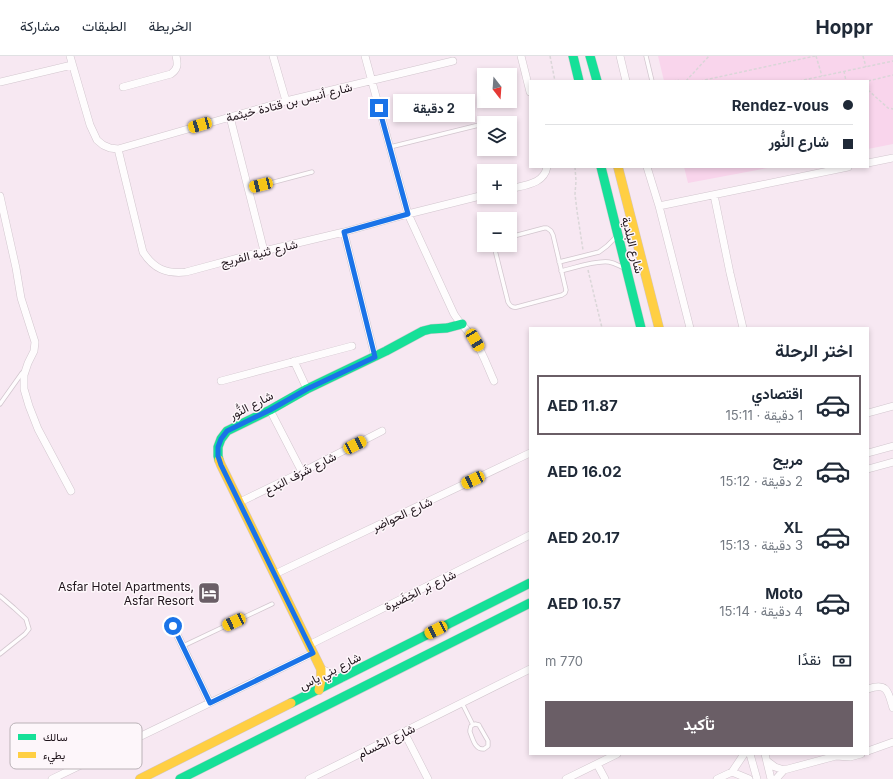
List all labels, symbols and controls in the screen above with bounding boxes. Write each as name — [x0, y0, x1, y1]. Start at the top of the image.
text: Hoppr — [815, 16, 873, 39]
text: مشاركة — [20, 17, 60, 34]
text: الطبقات — [82, 17, 126, 34]
text: الخريطة — [148, 17, 192, 34]
north arrow — [477, 68, 517, 108]
map controls — [477, 68, 517, 252]
street label: شارع أنيس بن قتادة خيثمة — [224, 79, 354, 127]
callout: 2 دقيقة — [393, 94, 475, 122]
text: Rendez-vous — [732, 96, 829, 115]
route end — [370, 99, 388, 117]
text: 2 دقيقة — [413, 100, 455, 116]
car — [187, 116, 213, 134]
button: layers — [477, 116, 517, 156]
text: شارع النُّور — [769, 132, 829, 151]
button: + — [477, 164, 517, 204]
car — [248, 176, 274, 194]
button: − — [477, 212, 517, 252]
street label: شارع البلدية — [617, 215, 647, 275]
street label: شارع ثنية الفريج — [219, 236, 300, 272]
car — [464, 327, 486, 353]
text: اختر الرحلة — [775, 340, 853, 361]
text: اقتصادي — [751, 384, 803, 403]
street label: شارع النُّور — [225, 387, 276, 425]
icon: car — [815, 387, 851, 423]
text: AED 11.87 — [547, 396, 618, 415]
text: 1 دقيقة · 15:11 — [725, 407, 803, 423]
car — [342, 434, 368, 456]
street label: شارع شَرَف البَدع — [261, 448, 339, 499]
text: مريح — [773, 450, 803, 469]
icon: car — [815, 453, 851, 489]
text: AED 16.02 — [547, 462, 622, 481]
car — [460, 469, 486, 491]
text: 2 دقيقة · 15:12 — [720, 473, 803, 489]
street label: شارع الحواضِر — [369, 494, 435, 537]
text: XL — [783, 518, 803, 537]
icon: car — [815, 519, 851, 555]
text: AED 20.17 — [547, 528, 620, 547]
text: 3 دقيقة · 15:13 — [720, 537, 803, 553]
street label: شارع بَر الخِضَيرة — [382, 566, 459, 616]
place label: Asfar Hotel Apartments, Asfar Resort — [58, 579, 194, 608]
hotel icon: Asfar Hotel Apartments, Asfar Resort — [196, 580, 222, 606]
text: Moto — [765, 584, 803, 603]
icon: car — [815, 585, 851, 621]
text: AED 10.57 — [547, 594, 621, 613]
text: 4 دقيقة · 15:14 — [719, 603, 803, 619]
car — [221, 611, 247, 633]
route start — [164, 617, 182, 635]
car — [423, 619, 449, 641]
street label: شارع بني ياس — [297, 649, 365, 696]
text: نقدًا — [798, 650, 821, 669]
icon: cash — [831, 650, 853, 672]
text: 770 m — [545, 653, 583, 669]
button: تأكيد — [545, 701, 853, 747]
street label: شارع الحُسام — [355, 721, 418, 763]
legend — [10, 723, 142, 769]
text: سالك — [43, 730, 68, 744]
text: بطيء — [43, 748, 65, 765]

